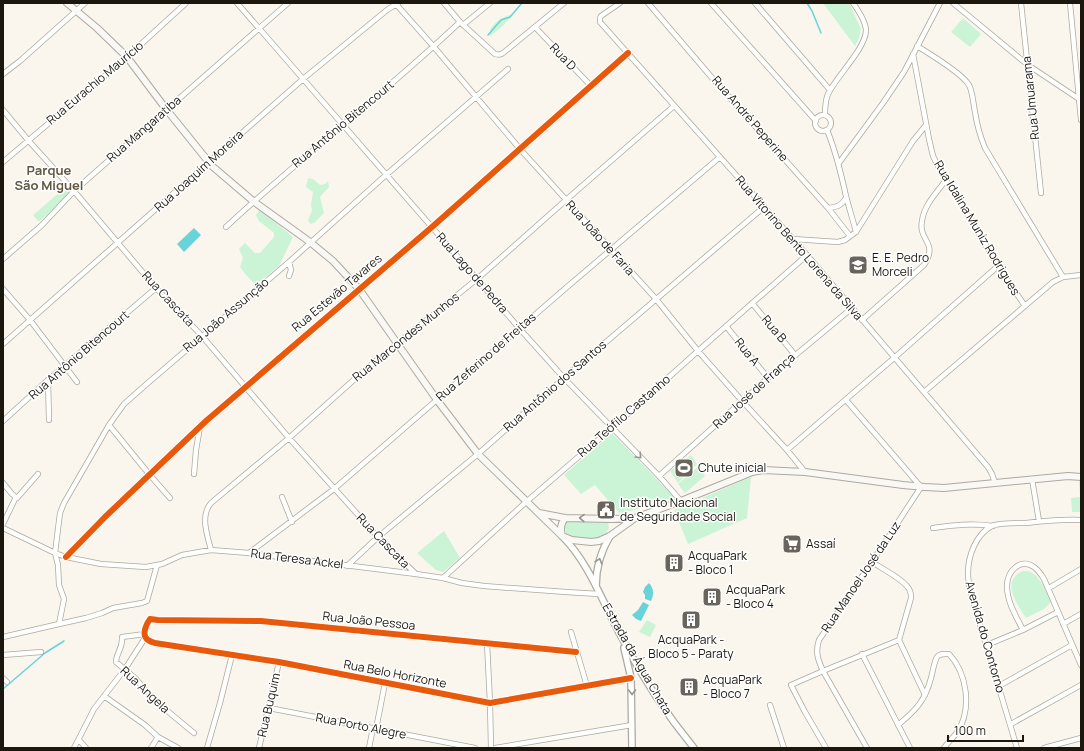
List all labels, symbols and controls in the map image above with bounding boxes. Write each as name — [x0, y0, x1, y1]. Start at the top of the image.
street label: Rua Eurachio Maurício — [43, 37, 147, 128]
street label: Rua D — [546, 39, 581, 74]
street label: Rua Umuarama — [1018, 56, 1043, 141]
street label: Rua André Peperine — [708, 72, 792, 165]
street label: Rua Antônio Bitencourt — [288, 76, 397, 171]
street label: Rua Mangaratiba — [103, 92, 185, 166]
street label: Rua Joaquim Moreira — [150, 126, 247, 215]
street label: Rua Idalina Muniz Rodrigues — [930, 157, 1024, 298]
district label: Parque São Miguel — [14, 161, 84, 194]
street label: Rua Vitorino Bento Lorena da Silva — [732, 172, 867, 324]
street label: Rua João de Faria — [562, 197, 639, 279]
street label: Rua Lago de Pedra — [433, 229, 512, 317]
place label: E. E. Pedro Morceli — [872, 249, 929, 280]
street label: Rua Estevão Tavares — [288, 250, 385, 335]
school or university icon: E. E. Pedro Morceli — [847, 254, 869, 276]
street label: Rua Cascata — [138, 267, 198, 330]
street label: Rua João Assunção — [179, 274, 272, 356]
street label: Rua Marcondes Munhos — [349, 288, 463, 385]
street label: Rua Antônio Bitencourt — [25, 306, 133, 403]
street label: Rua Zeferino de Freitas — [432, 308, 539, 405]
street label: Rua B — [758, 311, 791, 346]
street label: Rua A — [731, 334, 764, 370]
street label: Rua Antônio dos Santos — [499, 336, 610, 435]
street label: Rua José de França — [709, 349, 799, 432]
street label: Rua Teófilo Castanho — [574, 371, 674, 461]
one-way arrow — [634, 451, 642, 459]
sports icon: Chute inicial — [673, 457, 695, 479]
place label: Chute inicial — [698, 459, 766, 476]
place label: Instituto Nacional de Seguridade Social — [620, 494, 736, 525]
public building icon: Instituto Nacional de Seguridade Social — [595, 499, 617, 521]
street label: Rua Cascata — [353, 510, 414, 572]
one-way arrow — [579, 514, 585, 522]
street label: Rua Manoel José da Luz — [817, 518, 904, 636]
supermarket icon: Assaí — [781, 533, 803, 555]
place label: Assaí — [806, 535, 836, 552]
street label: Rua Teresa Ackel — [250, 544, 344, 573]
place label: AcquaPark - Bloco 1 — [688, 547, 748, 578]
building icon: AcquaPark - Bloco 1 — [663, 552, 685, 574]
one-way arrow — [594, 557, 603, 564]
street label: Avenida do Contorno — [961, 579, 1010, 695]
place label: AcquaPark - Bloco 4 — [726, 581, 786, 612]
building icon: AcquaPark - Bloco 4 — [701, 586, 723, 608]
street label: Estrada da Água Chata — [599, 600, 676, 717]
street label: Rua João Pessoa — [322, 607, 416, 634]
building icon: AcquaPark - Bloco 5 - Paraty — [680, 609, 702, 631]
place label: AcquaPark - Bloco 5 - Paraty — [648, 631, 734, 662]
street label: Rua Belo Horizonte — [342, 655, 448, 692]
street label: Rua Angela — [117, 662, 174, 717]
street label: Rua Buquim — [253, 671, 284, 739]
place label: AcquaPark - Bloco 7 — [703, 671, 763, 702]
building icon: AcquaPark - Bloco 7 — [678, 676, 700, 698]
one-way arrow — [627, 689, 636, 695]
street label: Rua Porto Alegre — [314, 708, 408, 743]
scale bar — [948, 717, 1023, 743]
text: 100 m — [954, 722, 986, 739]

